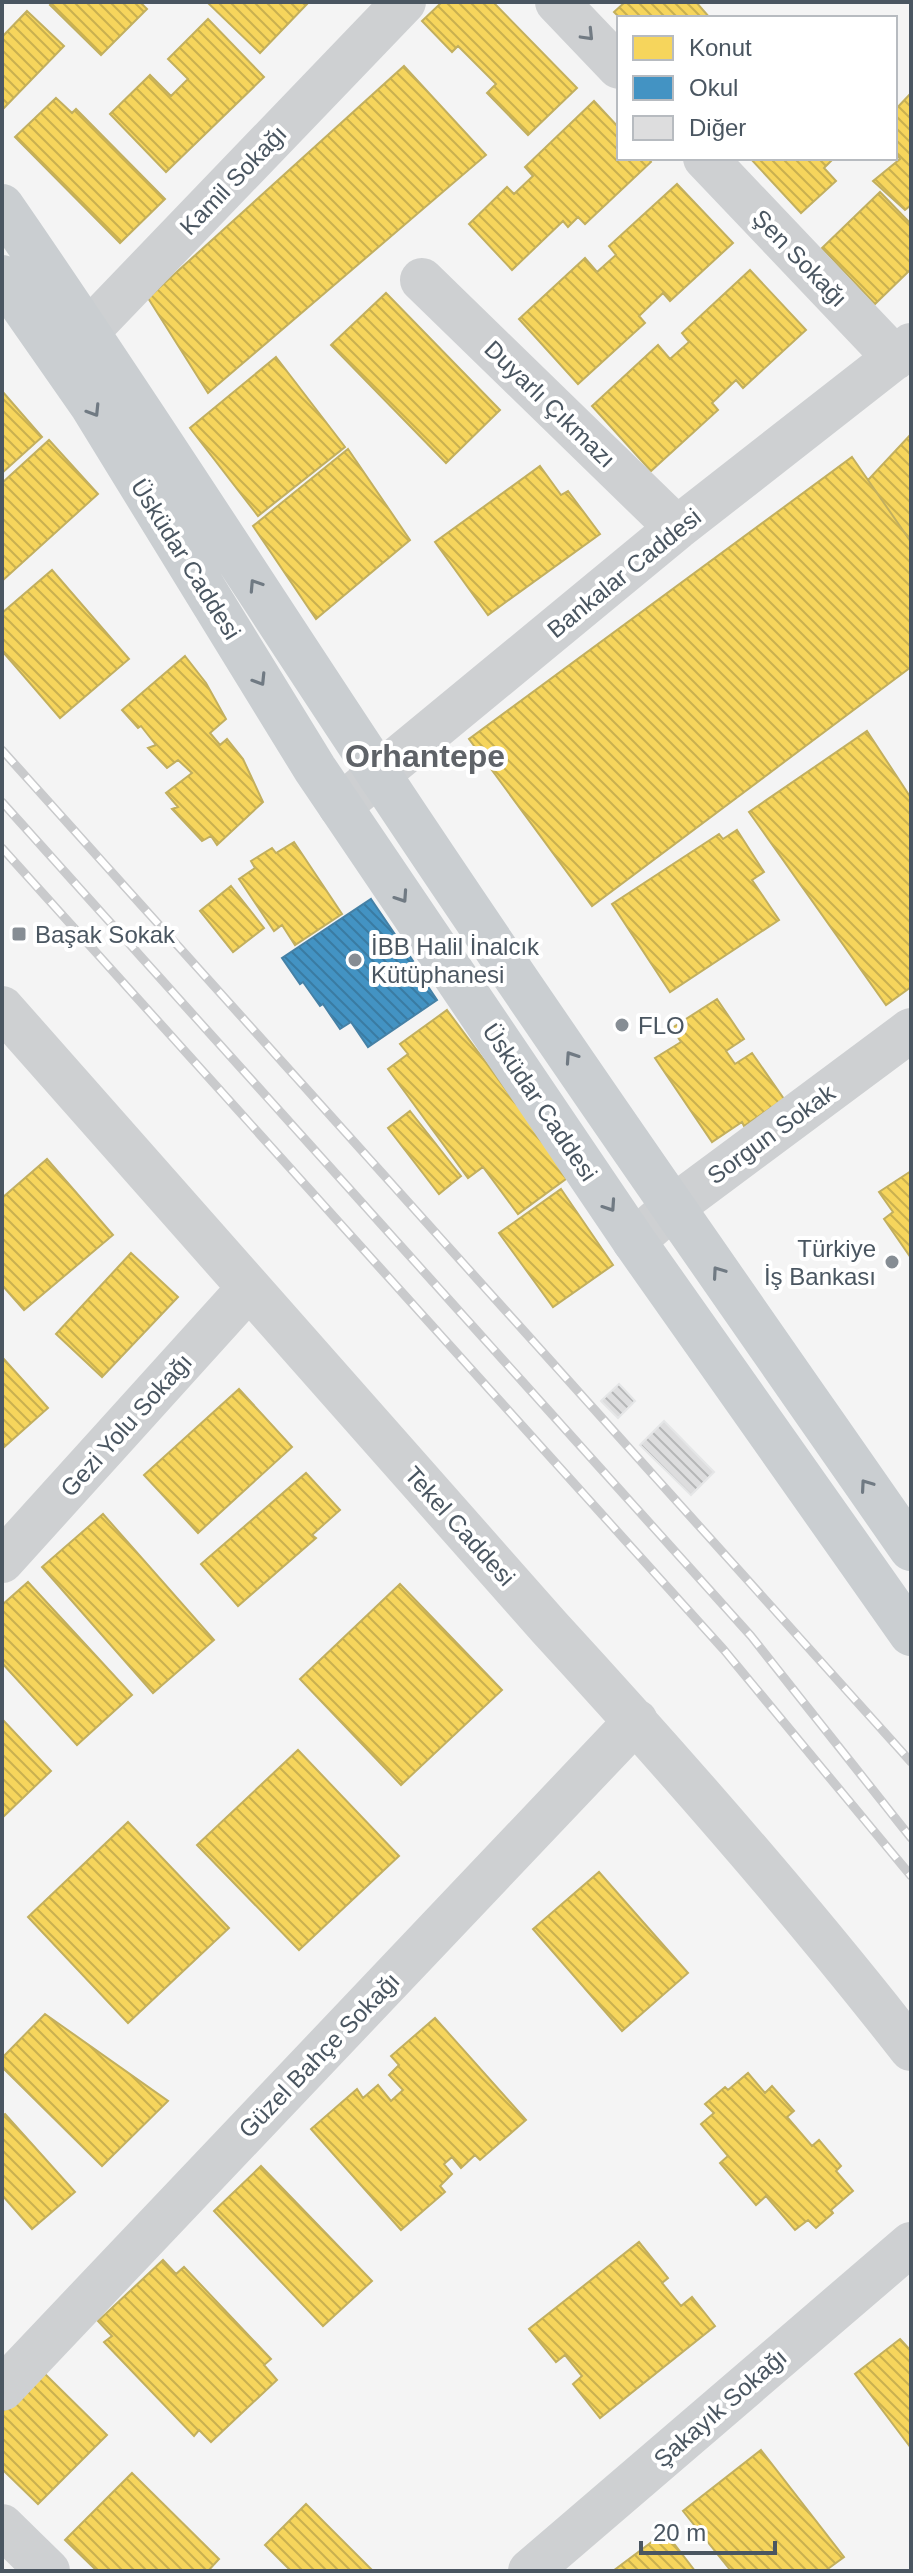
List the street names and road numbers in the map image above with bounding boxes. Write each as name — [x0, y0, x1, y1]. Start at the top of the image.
street label: Kamil Sokağı — [174, 120, 292, 240]
street label: Şen Sokağı — [747, 204, 853, 312]
street label: Duyarlı Çıkmazı — [479, 335, 621, 473]
street label: Üsküdar Caddesi — [126, 474, 246, 644]
street label: Bankalar Caddesi — [542, 503, 706, 643]
street label: Üsküdar Caddesi — [477, 1018, 603, 1186]
street label: Sorgun Sokak — [702, 1078, 841, 1189]
street label: Gezi Yolu Sokağı — [55, 1348, 197, 1502]
street label: Tekel Caddesi — [400, 1461, 520, 1591]
street label: Güzel Bahçe Sokağı — [233, 1967, 405, 2143]
street label: Şakayık Sokağı — [648, 2343, 792, 2473]

